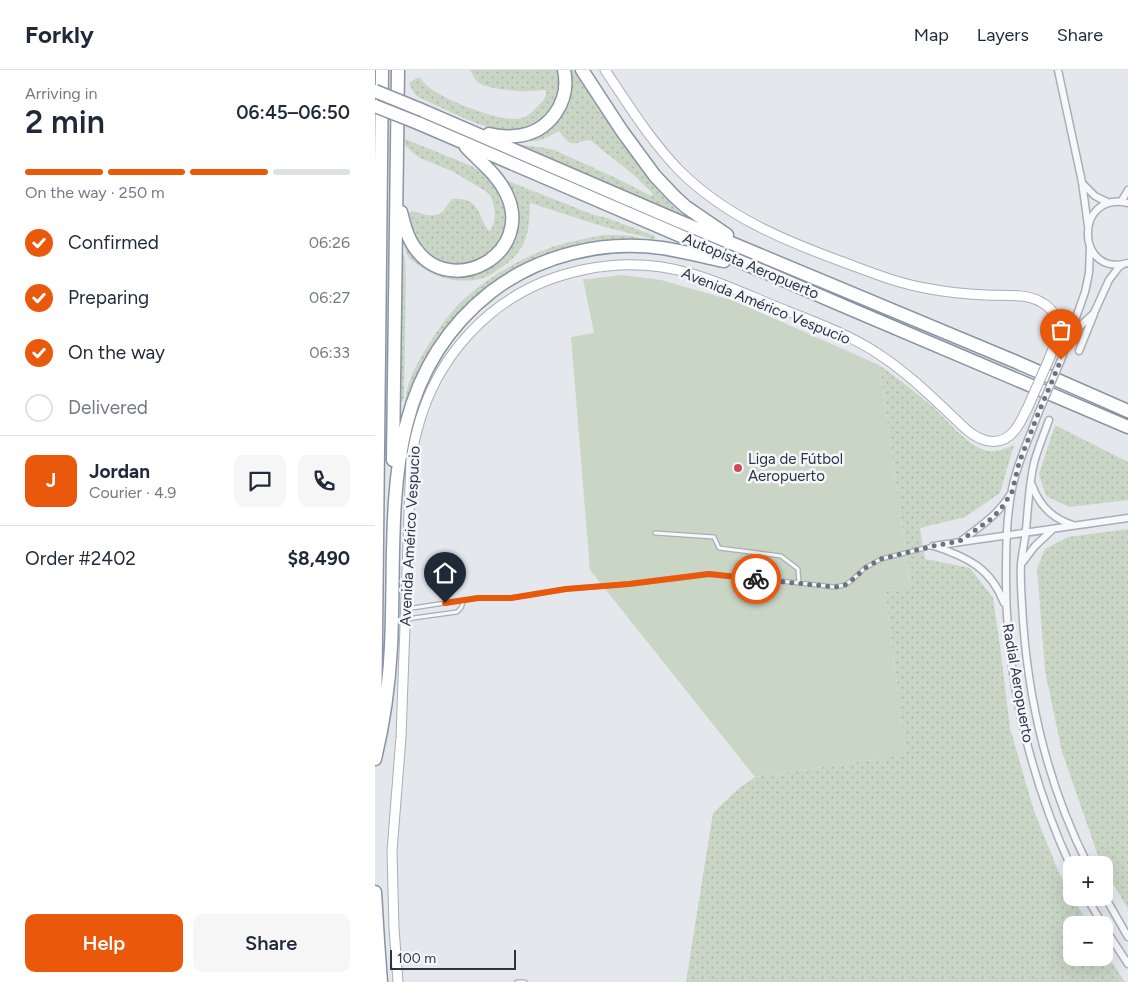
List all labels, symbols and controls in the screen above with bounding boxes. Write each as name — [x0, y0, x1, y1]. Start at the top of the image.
text: Forkly — [25, 20, 94, 49]
text: Map — [914, 24, 949, 46]
text: Layers — [977, 24, 1029, 46]
text: Share — [1057, 24, 1103, 46]
text: Arriving in — [25, 84, 97, 103]
text: 06:45–06:50 — [236, 101, 350, 124]
text: 2 min — [25, 103, 105, 141]
text: On the way · 250 m — [25, 183, 165, 202]
icon: check — [25, 229, 53, 257]
street label: Autopista Aeropuerto — [680, 229, 822, 303]
text: Confirmed — [68, 231, 159, 254]
text: 06:26 — [309, 233, 350, 252]
street label: Avenida Américo Vespucio — [679, 264, 853, 348]
icon: check — [25, 284, 53, 312]
text: Preparing — [68, 286, 149, 309]
text: 06:27 — [309, 288, 350, 307]
pin — [1040, 309, 1082, 360]
icon: bag — [1047, 316, 1075, 344]
icon: check — [25, 339, 53, 367]
text: On the way — [68, 341, 165, 364]
text: 06:33 — [309, 343, 350, 362]
text: Delivered — [68, 396, 148, 419]
street label: Avenida Américo Vespucio — [396, 445, 424, 627]
place label: Liga de Fútbol Aeropuerto — [748, 450, 843, 485]
button: chat — [234, 455, 286, 507]
button: phone — [298, 455, 350, 507]
text: Jordan — [89, 460, 150, 483]
marker: Liga de Fútbol Aeropuerto — [732, 462, 744, 474]
text: J — [46, 469, 56, 492]
text: Courier · 4.9 — [89, 483, 176, 502]
text: Order #2402 — [25, 547, 136, 570]
text: $8,490 — [288, 547, 350, 570]
pin — [424, 552, 466, 603]
courier — [731, 554, 781, 604]
icon: home — [431, 559, 459, 587]
icon: bike — [742, 565, 770, 593]
street label: Radial Aeropuerto — [999, 622, 1037, 744]
map controls — [1063, 856, 1113, 966]
button: + — [1063, 856, 1113, 906]
button: Help — [25, 914, 183, 972]
button: Share — [193, 914, 350, 972]
button: − — [1063, 916, 1113, 966]
scale bar — [390, 947, 516, 970]
text: 100 m — [397, 950, 436, 967]

